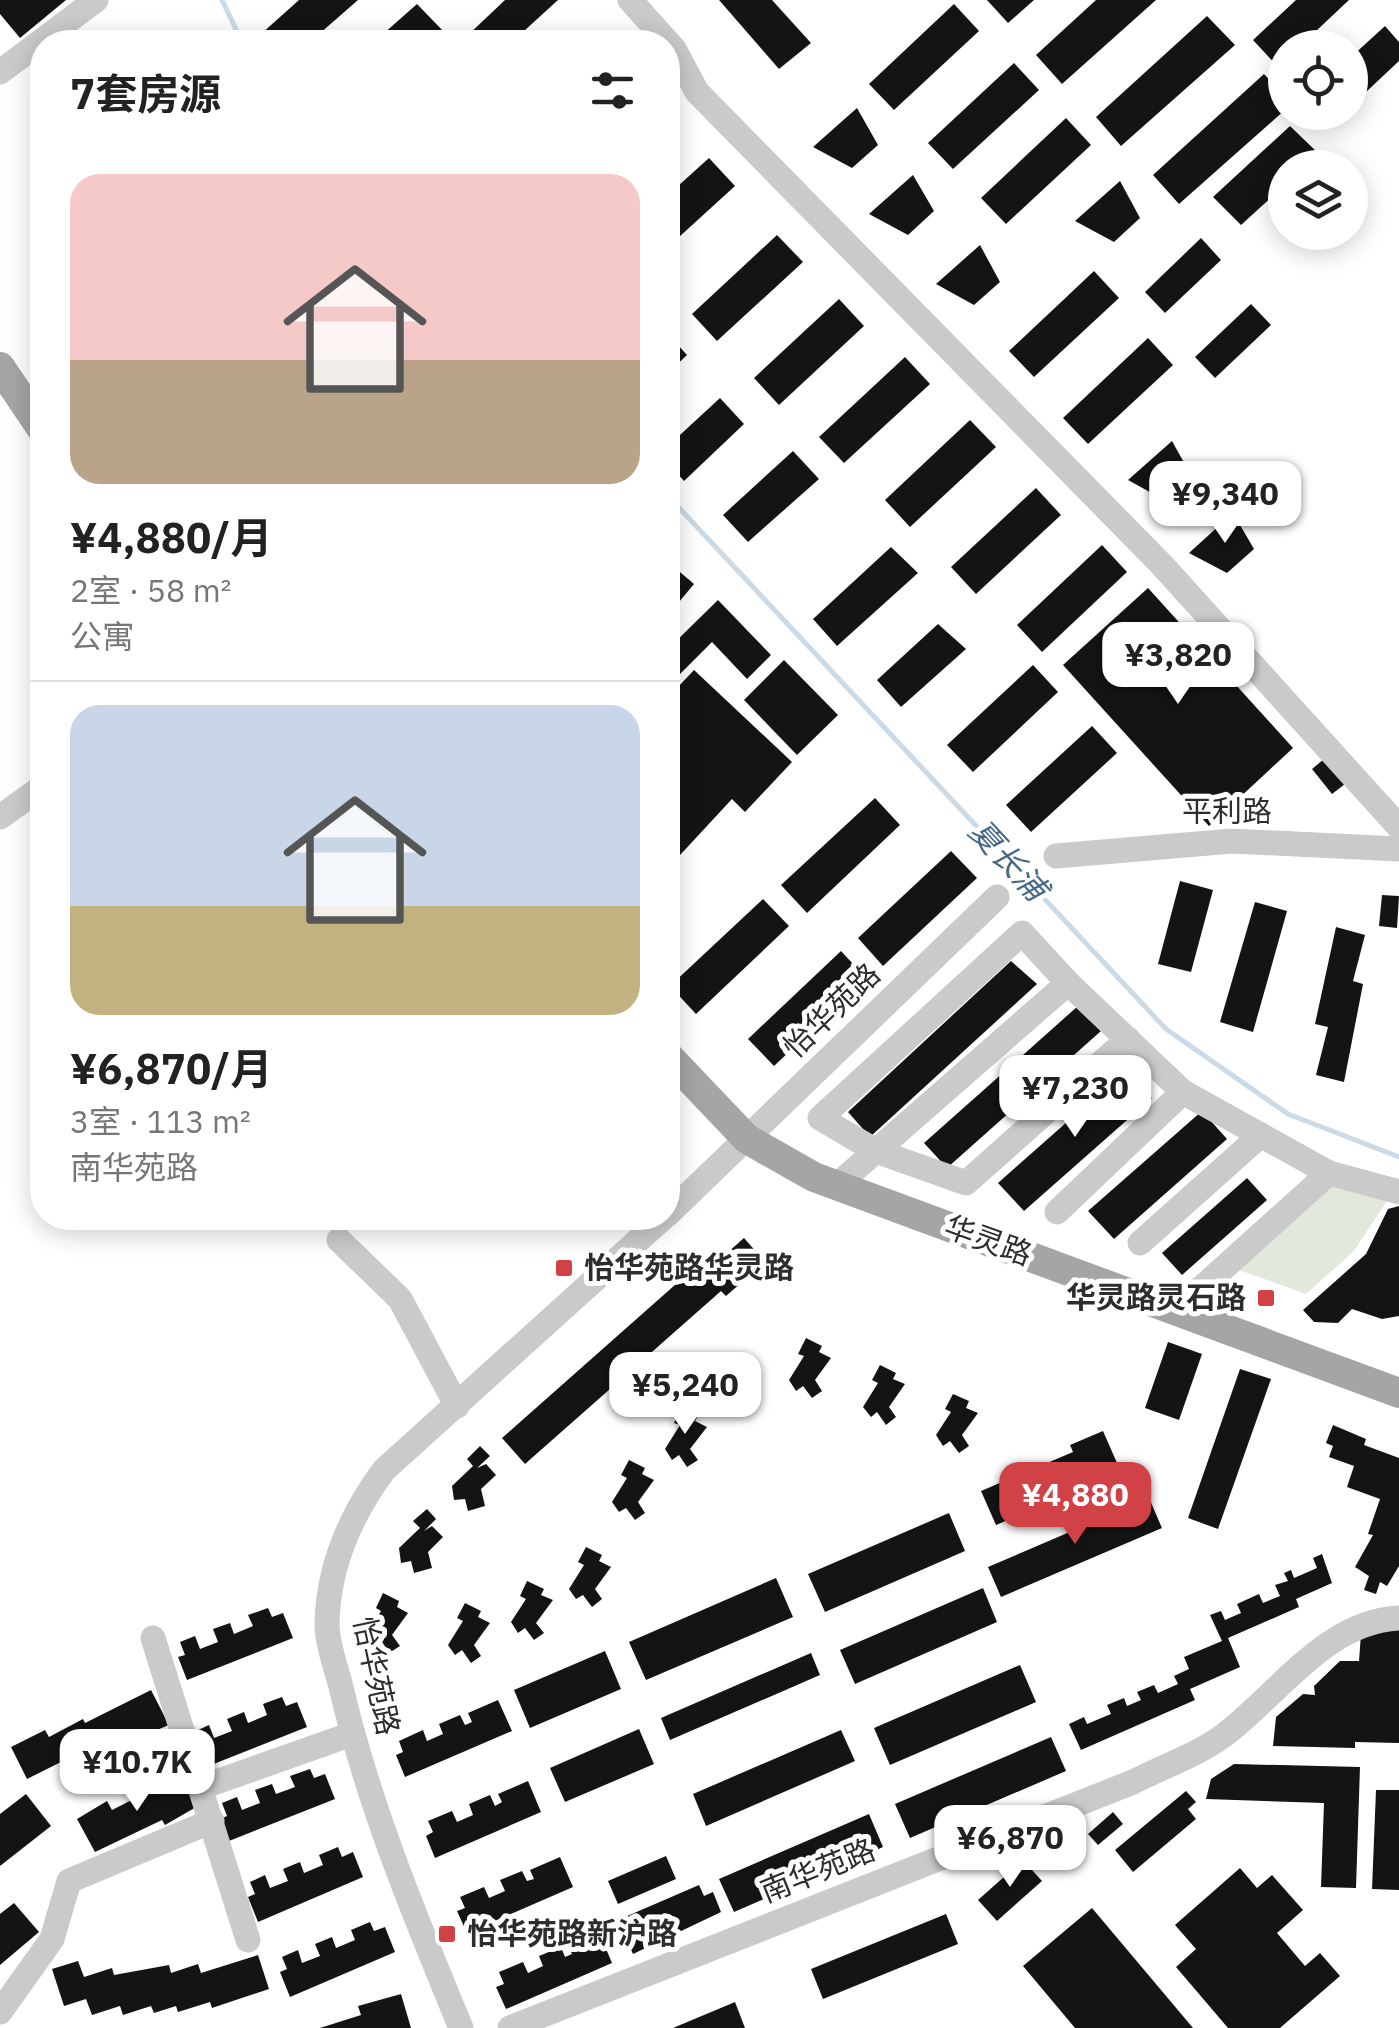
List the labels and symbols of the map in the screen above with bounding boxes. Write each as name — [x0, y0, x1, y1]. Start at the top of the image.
pin: ¥9,340 — [1144, 461, 1306, 546]
pin: ¥3,820 — [1097, 622, 1259, 707]
street label: 平利路 — [1182, 791, 1272, 830]
water label: 夏长浦 — [961, 810, 1060, 912]
street label: 怡华苑路 — [774, 954, 888, 1066]
pin: ¥7,230 — [994, 1055, 1156, 1140]
street label: 华灵路 — [940, 1206, 1037, 1273]
place label: 怡华苑路华灵路 — [584, 1247, 794, 1286]
marker: 怡华苑路华灵路 — [553, 1257, 575, 1279]
place label: 华灵路灵石路 — [1066, 1277, 1246, 1316]
marker: 华灵路灵石路 — [1255, 1287, 1277, 1309]
pin: ¥5,240 — [604, 1352, 766, 1437]
pin: ¥4,880 — [994, 1462, 1156, 1547]
street label: 怡华苑路 — [346, 1613, 409, 1738]
pin: ¥10.7K — [56, 1729, 218, 1814]
pin: ¥6,870 — [929, 1805, 1091, 1890]
street label: 南华苑路 — [755, 1829, 880, 1910]
place label: 怡华苑路新沪路 — [467, 1913, 677, 1952]
marker: 怡华苑路新沪路 — [436, 1923, 458, 1945]

